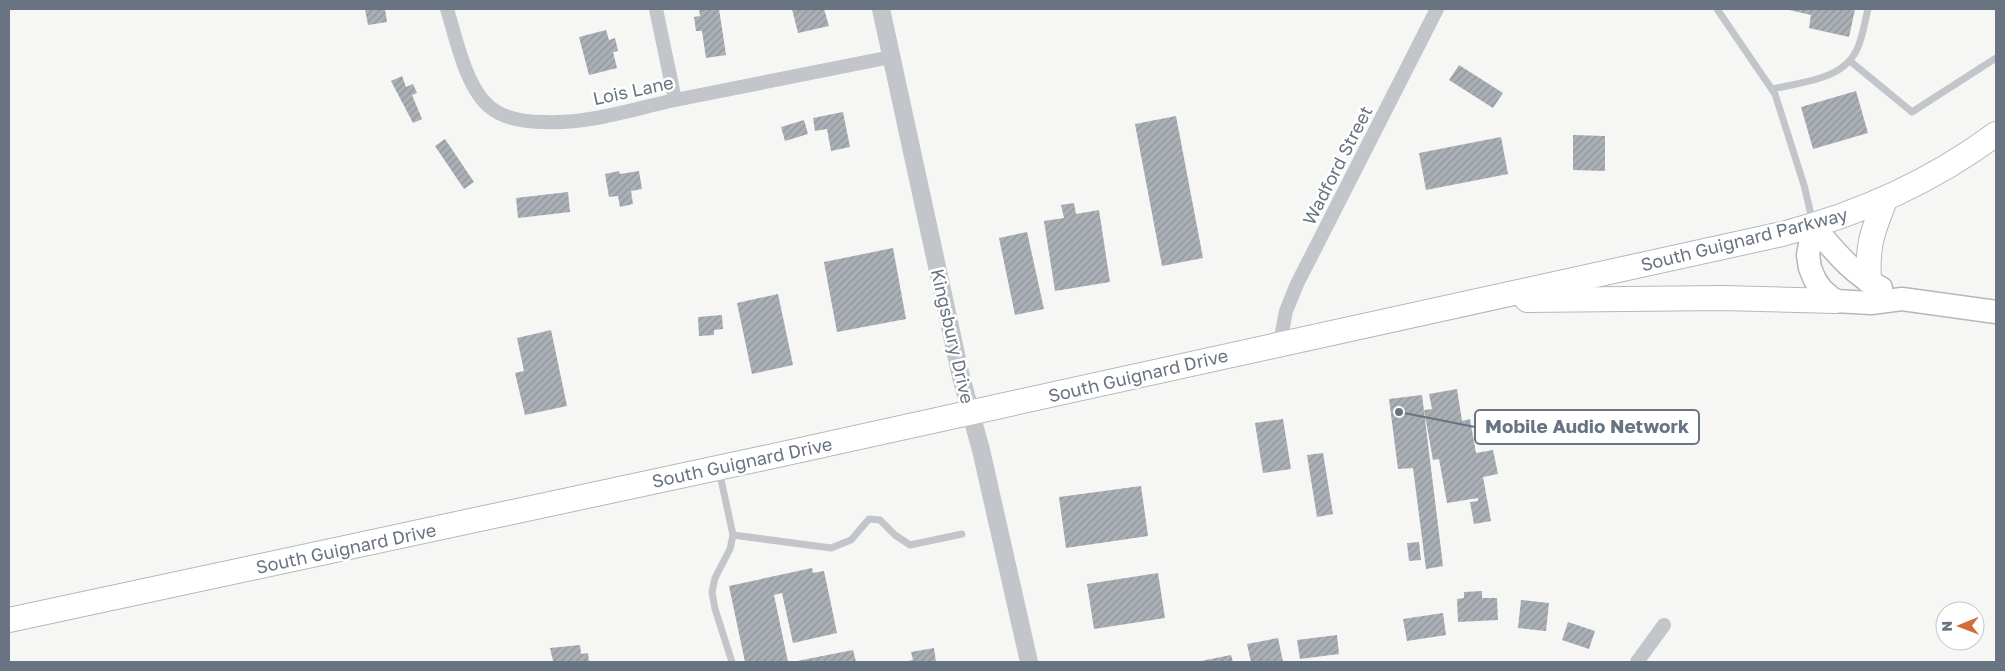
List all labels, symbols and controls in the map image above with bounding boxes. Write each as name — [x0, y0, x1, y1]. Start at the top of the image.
street label: Lois Lane — [591, 71, 675, 109]
street label: Wadford Street — [1298, 102, 1376, 228]
street label: South Guignard Parkway — [1638, 203, 1850, 275]
street label: Kingsbury Drive — [927, 266, 979, 406]
street label: South Guignard Drive — [1046, 344, 1230, 406]
callout: Mobile Audio Network — [1475, 410, 1699, 444]
text: Mobile Audio Network — [1485, 414, 1689, 437]
street label: South Guignard Drive — [650, 432, 834, 492]
street label: South Guignard Drive — [254, 518, 438, 578]
north arrow — [1935, 601, 1985, 651]
text: N — [1938, 621, 1955, 632]

